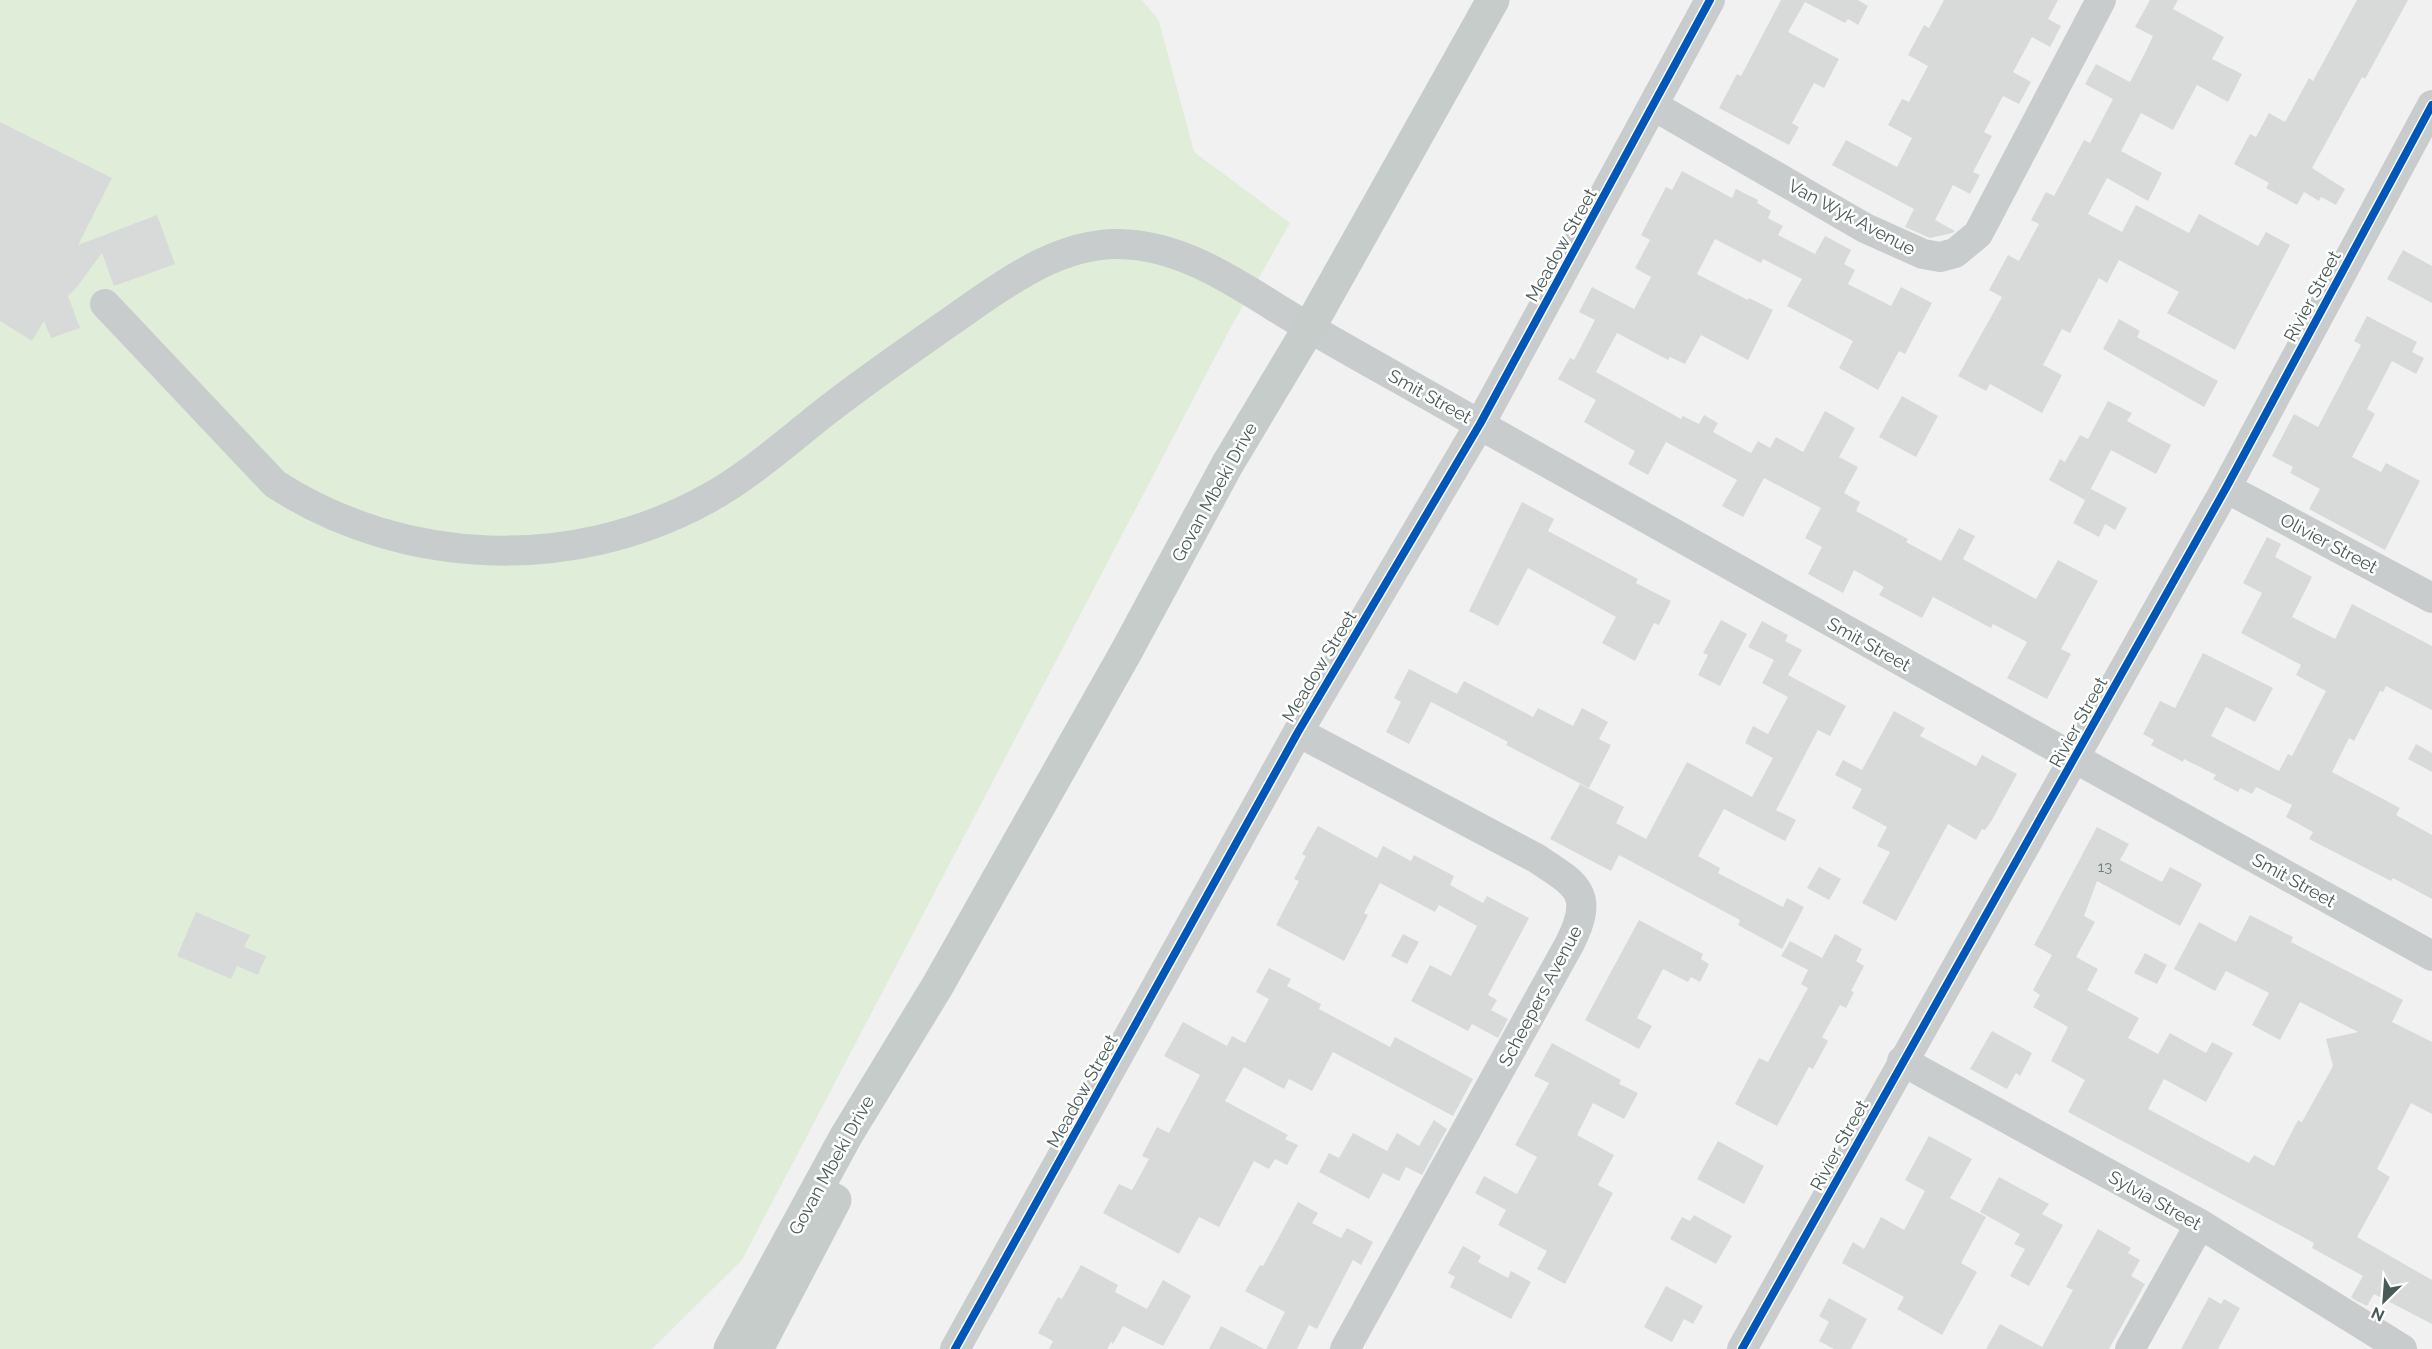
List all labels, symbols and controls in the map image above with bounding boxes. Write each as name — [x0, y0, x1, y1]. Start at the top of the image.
street label: Van Wyk Avenue — [1785, 175, 1919, 259]
street label: Meadow Street — [1521, 185, 1601, 305]
street label: Rivier Street — [2279, 247, 2345, 345]
street label: Smit Street — [1385, 365, 1475, 427]
street label: Govan Mbeki Drive — [1167, 418, 1261, 565]
street label: Olivier Street — [2277, 509, 2381, 577]
street label: Meadow Street — [1277, 606, 1361, 726]
street label: Smit Street — [1824, 613, 1914, 675]
street label: Rivier Street — [2045, 673, 2111, 771]
street label: Smit Street — [2249, 849, 2339, 911]
house number: 13 — [2098, 858, 2112, 876]
street label: Scheepers Avenue — [1494, 922, 1586, 1070]
street label: Meadow Street — [1042, 1031, 1122, 1151]
street label: Govan Mbeki Drive — [784, 1091, 878, 1238]
street label: Rivier Street — [1806, 1096, 1872, 1194]
street label: Sylvia Street — [2105, 1166, 2205, 1234]
north arrow — [2354, 1271, 2414, 1331]
text: N — [2368, 1303, 2387, 1325]

